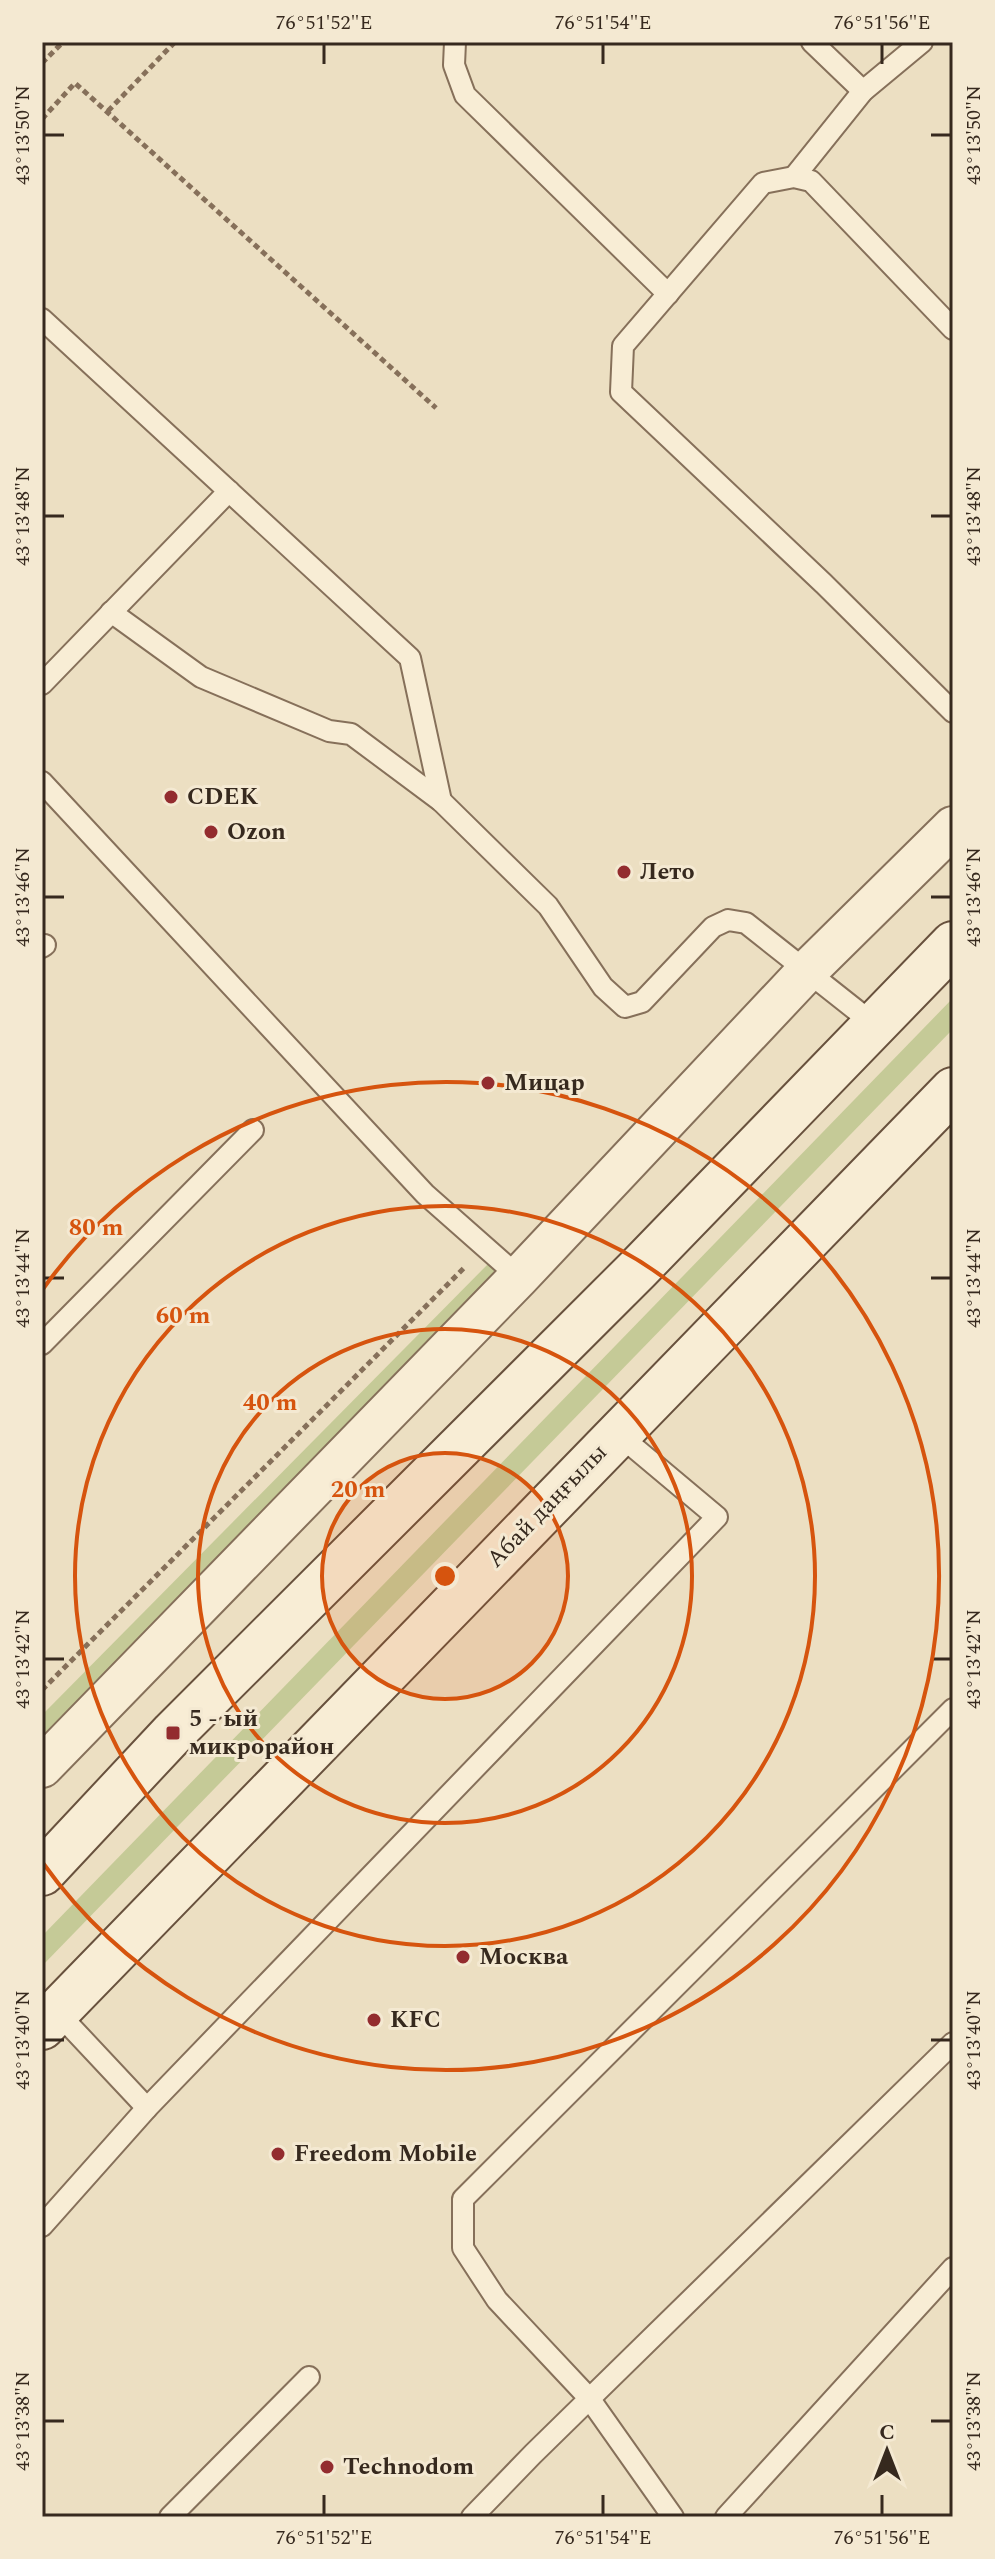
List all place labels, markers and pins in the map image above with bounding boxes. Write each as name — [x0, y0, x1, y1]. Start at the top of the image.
place label: CDEK — [187, 779, 259, 815]
marker: CDEK — [162, 788, 180, 806]
place label: Ozon — [227, 814, 286, 850]
marker: Ozon — [202, 823, 220, 841]
place label: Лето — [640, 854, 695, 890]
marker: Лето — [615, 863, 633, 881]
place label: Мицар — [504, 1065, 585, 1101]
marker: Мицар — [479, 1074, 497, 1092]
centre of rings — [431, 1562, 459, 1590]
place label: 5 - ый микрорайон — [189, 1701, 334, 1765]
marker: 5 - ый микрорайон — [164, 1724, 182, 1742]
place label: Москва — [479, 1939, 569, 1975]
marker: Москва — [454, 1948, 472, 1966]
place label: KFC — [390, 2002, 441, 2038]
marker: KFC — [365, 2011, 383, 2029]
place label: Freedom Mobile — [294, 2136, 477, 2172]
marker: Freedom Mobile — [269, 2145, 287, 2163]
place label: Technodom — [343, 2449, 474, 2485]
marker: Technodom — [318, 2458, 336, 2476]

